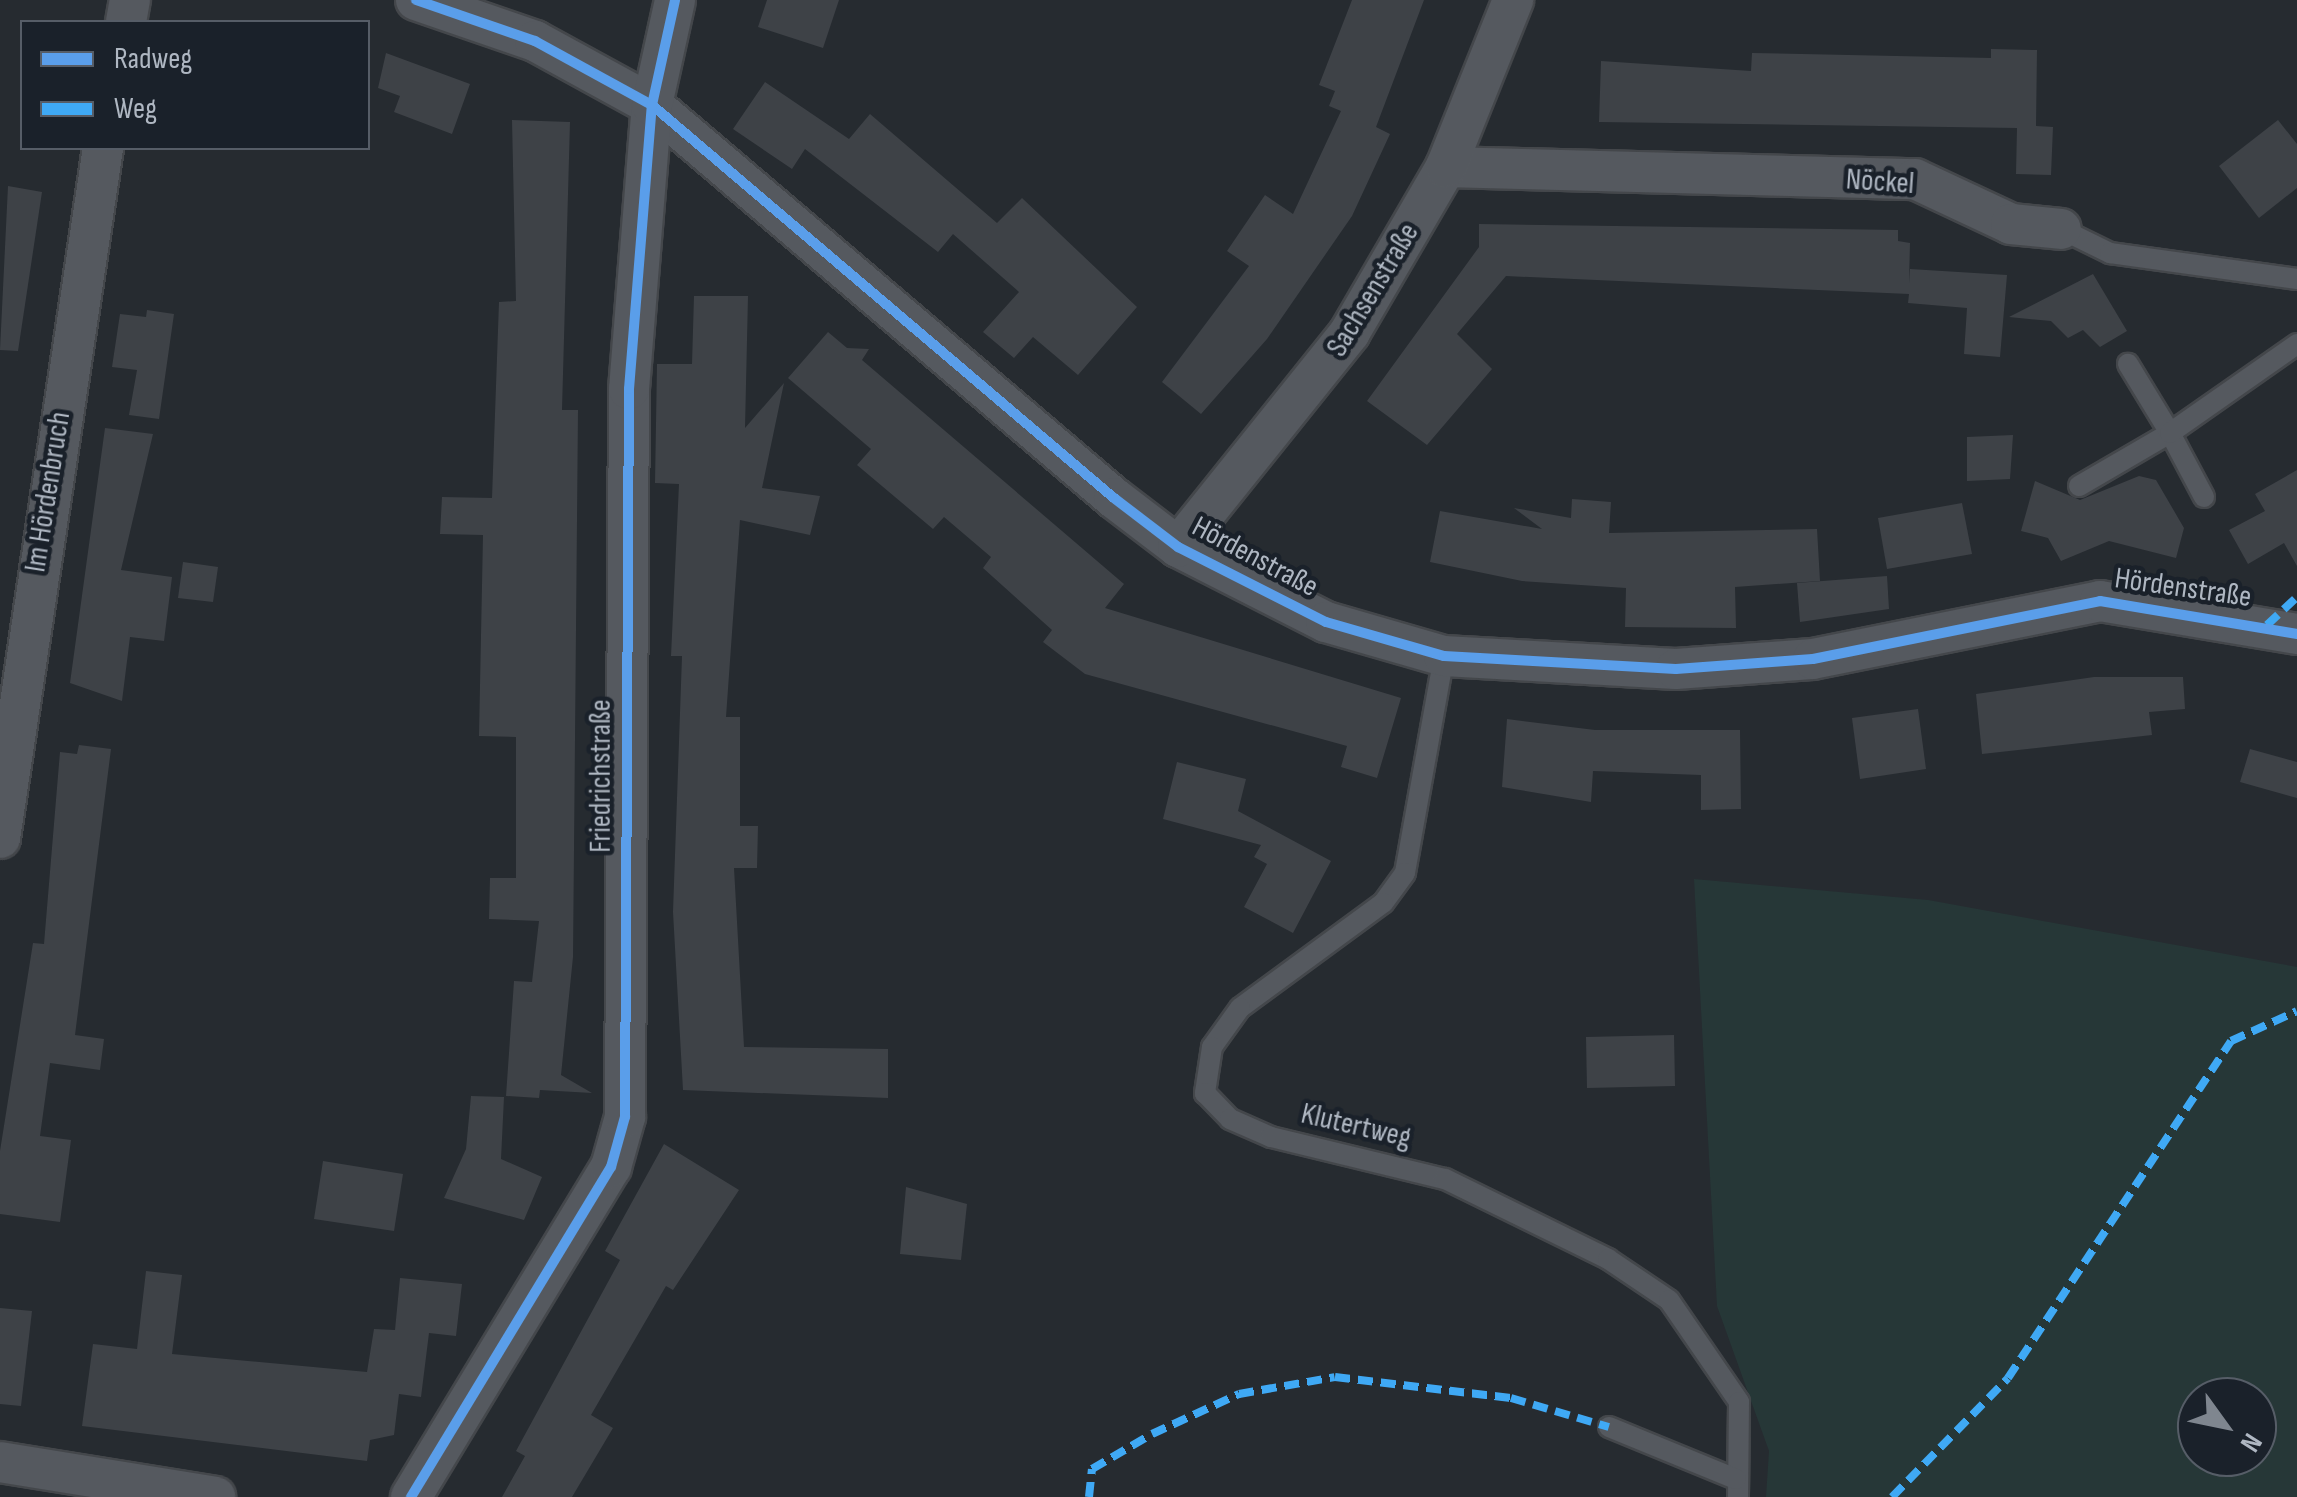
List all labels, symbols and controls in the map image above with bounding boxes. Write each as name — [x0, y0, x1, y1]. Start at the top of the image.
legend — [20, 20, 370, 150]
text: Radweg — [114, 41, 192, 77]
text: Weg — [114, 91, 157, 127]
street label: Nöckel — [1845, 162, 1915, 202]
street label: Sachsenstraße — [1319, 217, 1427, 363]
street label: Im Hördenbruch — [18, 409, 78, 575]
street label: Hördenstraße — [1186, 509, 1324, 605]
street label: Hördenstraße — [2112, 561, 2254, 615]
street label: Friedrichstraße — [583, 699, 619, 853]
street label: Klutertweg — [1298, 1096, 1414, 1156]
north arrow — [2177, 1377, 2277, 1477]
text: N — [2233, 1427, 2269, 1458]

